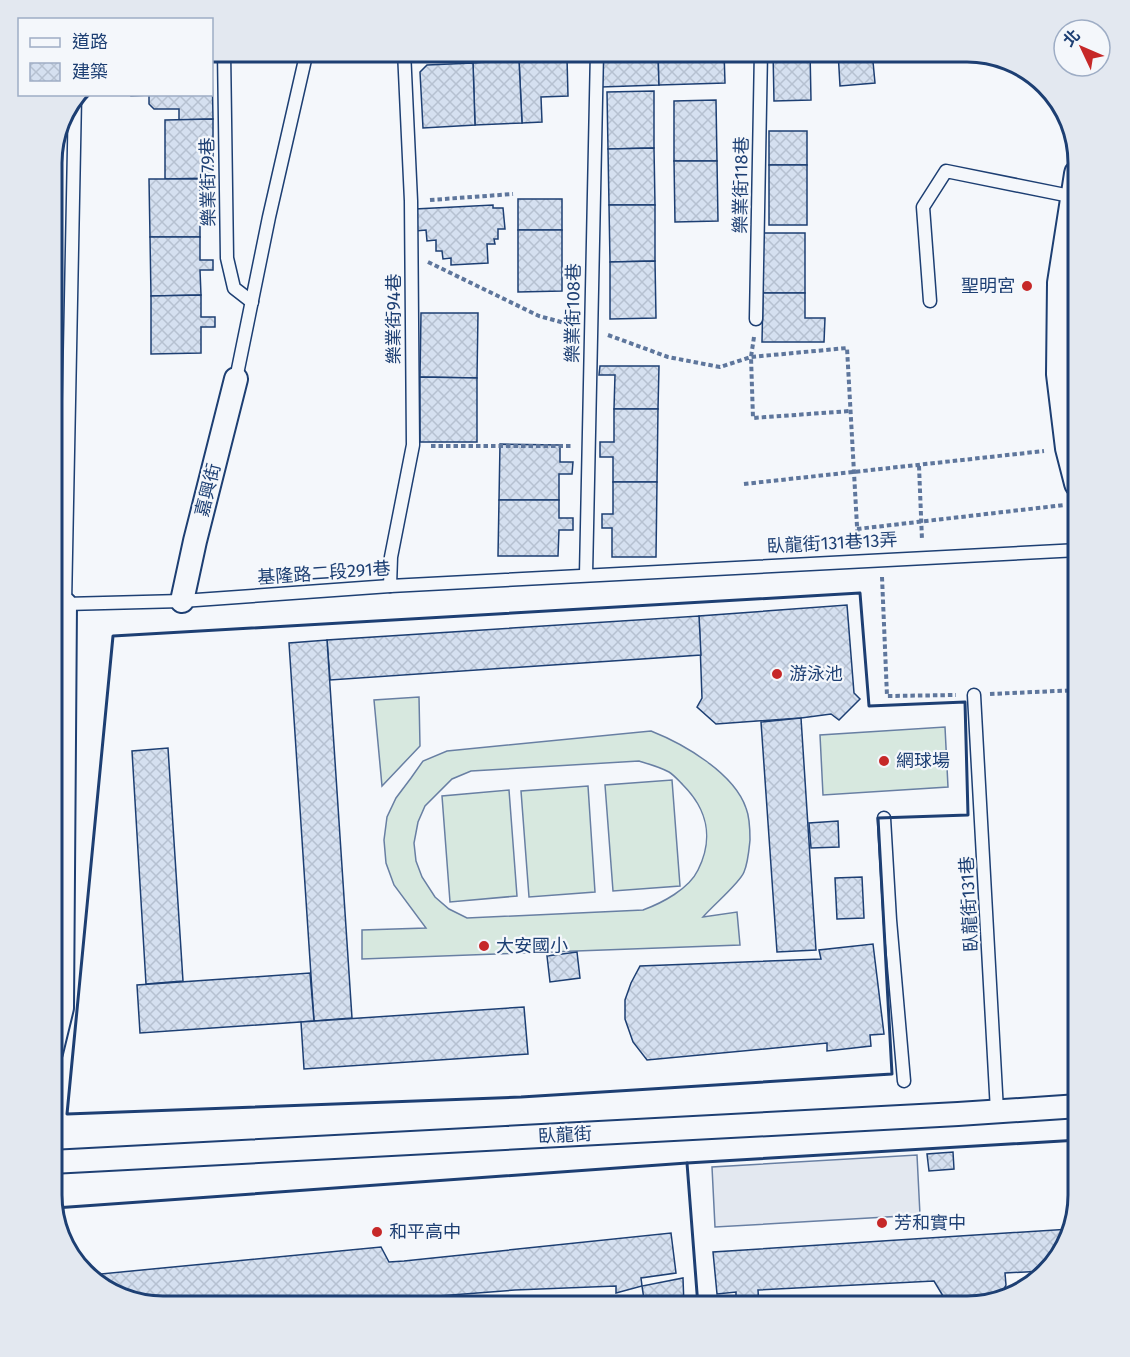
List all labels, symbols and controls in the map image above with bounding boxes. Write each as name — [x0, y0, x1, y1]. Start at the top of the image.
legend — [18, 18, 213, 96]
north arrow — [1052, 18, 1112, 78]
text: 北 — [1059, 26, 1084, 50]
text: 道路 — [72, 31, 108, 53]
text: 建築 — [72, 61, 108, 83]
street label: 樂業街118巷 — [729, 136, 753, 234]
street label: 樂業街79巷 — [196, 137, 220, 227]
street label: 樂業街108巷 — [561, 263, 585, 363]
street label: 樂業街94巷 — [383, 274, 405, 364]
place label: 聖明宮 — [961, 275, 1015, 297]
marker: 聖明宮 — [1020, 279, 1034, 293]
street label: 嘉興街 — [191, 461, 225, 519]
street label: 臥龍街131巷13弄 — [766, 529, 898, 557]
street label: 基隆路二段291巷 — [257, 557, 391, 589]
place label: 游泳池 — [789, 663, 843, 685]
marker: 游泳池 — [770, 667, 784, 681]
place label: 網球場 — [896, 750, 950, 772]
marker: 網球場 — [877, 754, 891, 768]
street label: 臥龍街131巷 — [955, 855, 983, 953]
place label: 大安國小 — [496, 935, 568, 957]
marker: 大安國小 — [477, 939, 491, 953]
street label: 臥龍街 — [537, 1123, 593, 1147]
place label: 芳和實中 — [894, 1212, 966, 1234]
marker: 芳和實中 — [875, 1216, 889, 1230]
place label: 和平高中 — [389, 1221, 461, 1243]
marker: 和平高中 — [370, 1225, 384, 1239]

